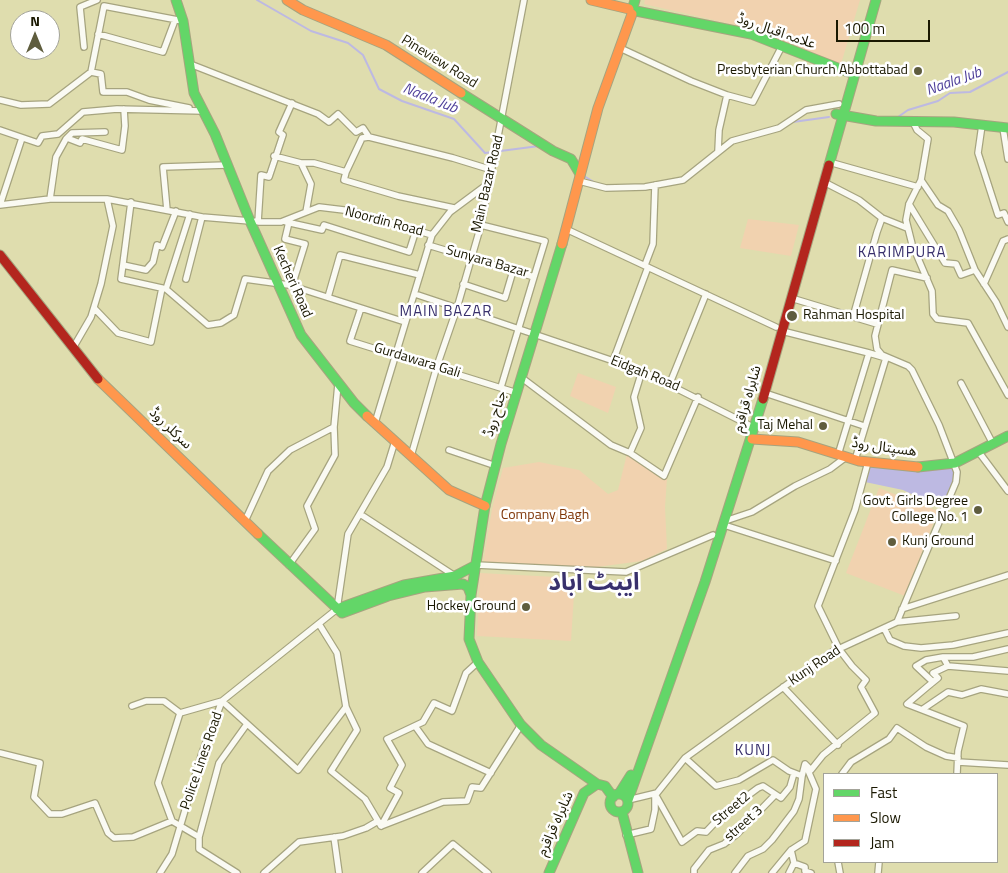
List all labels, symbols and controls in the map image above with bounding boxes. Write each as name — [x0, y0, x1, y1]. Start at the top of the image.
north arrow — [10, 10, 60, 60]
text: N — [30, 10, 40, 31]
scale bar — [838, 10, 932, 42]
street label: علامہ اقبال روڈ — [735, 11, 817, 53]
text: 100 m — [844, 17, 885, 40]
street label: Pineview Road — [398, 32, 480, 92]
place label: Presbyterian Church Abbottabad — [717, 63, 908, 79]
water label: Naala Jub — [924, 64, 984, 100]
marker: Presbyterian Church Abbottabad — [912, 65, 924, 77]
water label: Naala Jub — [400, 80, 460, 118]
street label: Main Bazar Road — [469, 134, 507, 234]
street label: Noordin Road — [343, 204, 425, 240]
street label: Sunyara Bazar — [444, 242, 530, 282]
street label: Kecheri Road — [269, 243, 315, 321]
district label: KARIMPURA — [857, 244, 947, 262]
district label: MAIN BAZAR — [398, 303, 494, 321]
place label: Rahman Hospital — [803, 308, 904, 324]
marker: Rahman Hospital — [785, 309, 799, 323]
street label: Gurdawara Gali — [372, 340, 462, 382]
street label: Eidgah Road — [608, 352, 682, 396]
street label: شاہراہ قراقرم — [730, 364, 766, 434]
street label: جناح روڈ — [481, 389, 511, 439]
street label: سرکلر روڈ — [145, 405, 195, 453]
place label: Taj Mehal — [757, 418, 813, 434]
marker: Taj Mehal — [817, 420, 829, 432]
street label: ھسپتال روڈ — [850, 435, 918, 461]
place label: Govt. Girls Degree College No. 1 — [863, 494, 968, 526]
marker: Govt. Girls Degree College No. 1 — [972, 504, 984, 516]
park label: Company Bagh — [501, 508, 589, 524]
place label: Kunj Ground — [902, 534, 974, 550]
marker: Kunj Ground — [886, 536, 898, 548]
district label: ایبٹ آباد — [548, 570, 640, 598]
place label: Hockey Ground — [427, 599, 516, 615]
marker: Hockey Ground — [520, 601, 532, 613]
street label: Kunj Road — [786, 642, 844, 690]
street label: Police Lines Road — [177, 710, 227, 812]
district label: KUNJ — [734, 742, 772, 760]
legend — [823, 773, 998, 863]
text: Fast — [870, 781, 897, 804]
street label: Street2 — [710, 788, 754, 830]
street label: شاہراہ قراقرم — [534, 789, 578, 859]
street label: street 3 — [721, 802, 767, 846]
text: Slow — [870, 806, 901, 829]
text: Jam — [870, 831, 894, 854]

